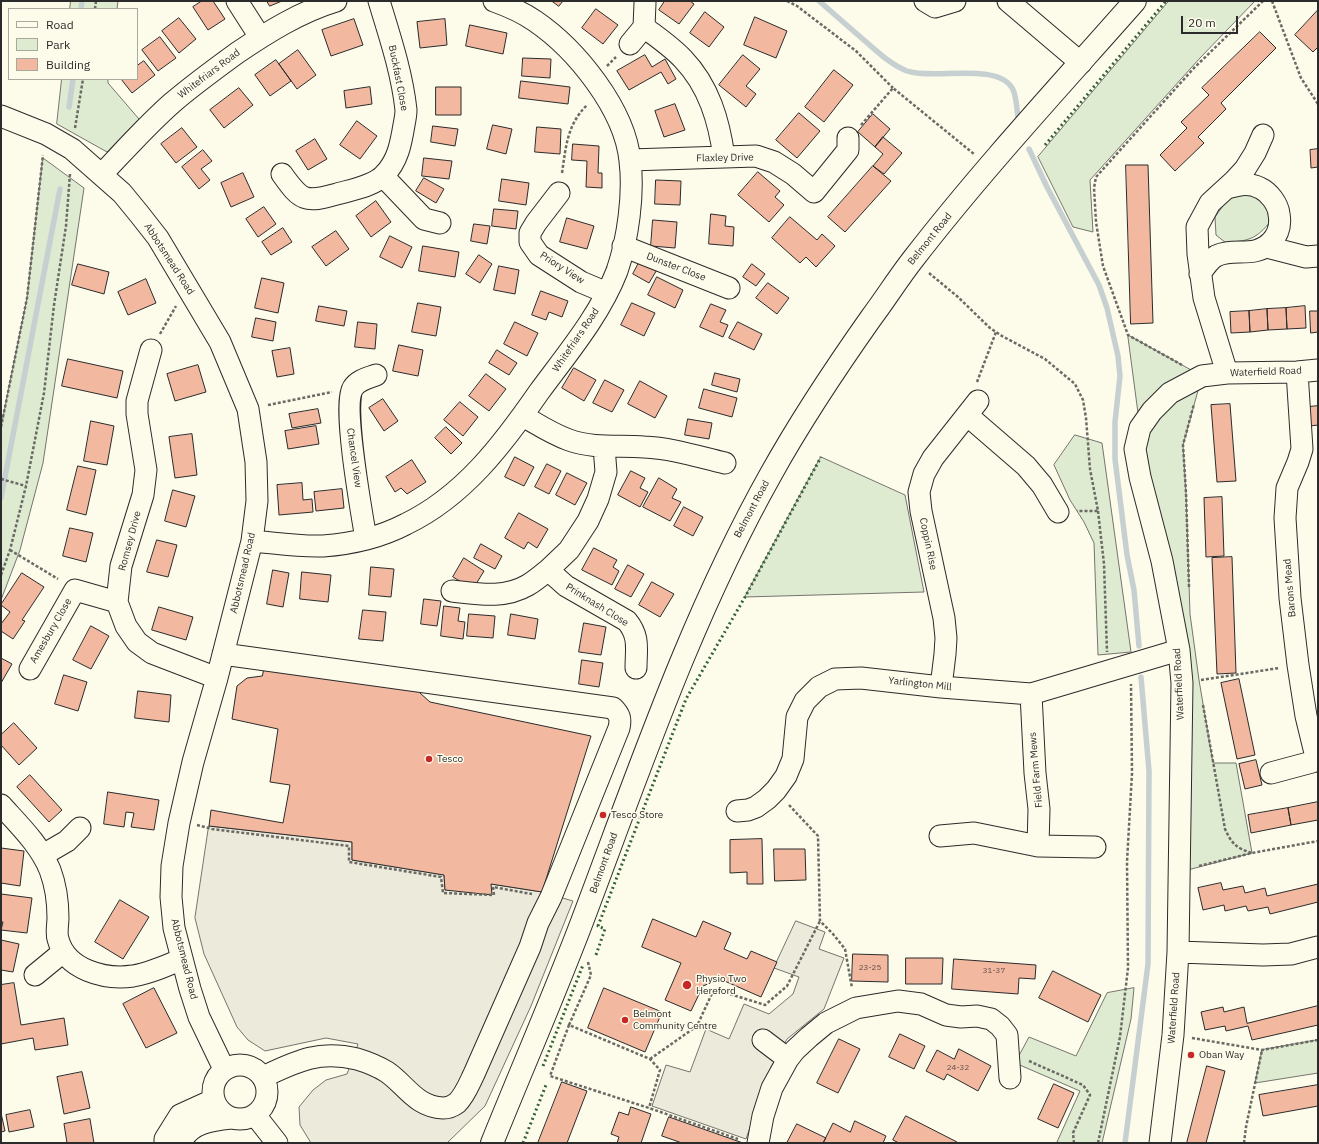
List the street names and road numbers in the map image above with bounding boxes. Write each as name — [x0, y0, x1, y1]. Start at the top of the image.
street label: Buckfast Close — [386, 44, 410, 112]
street label: Whitefriars Road — [176, 47, 242, 101]
street label: Flaxley Drive — [696, 151, 754, 165]
street label: Belmont Road — [905, 211, 955, 267]
street label: Abbotsmead Road — [141, 221, 197, 297]
street label: Priory View — [538, 249, 586, 287]
street label: Dunster Close — [645, 250, 707, 284]
street label: Whitefriars Road — [550, 306, 602, 374]
street label: Waterfield Road — [1230, 365, 1302, 379]
street label: Chancel View — [344, 427, 364, 489]
street label: Belmont Road — [732, 478, 772, 540]
street label: Romsey Drive — [116, 510, 144, 572]
street label: Coppin Rise — [917, 517, 939, 571]
street label: Abbotsmead Road — [228, 531, 258, 615]
street label: Barons Mead — [1281, 558, 1299, 618]
street label: Prinknash Close — [563, 581, 631, 629]
street label: Amesbury Close — [28, 596, 74, 666]
street label: Waterfield Road — [1171, 648, 1187, 720]
street label: Yarlington Mill — [888, 675, 952, 693]
street label: Field Farm Mews — [1027, 732, 1045, 808]
street label: Belmont Road — [587, 831, 621, 895]
street label: Abbotsmead Road — [168, 917, 200, 1001]
street label: Waterfield Road — [1166, 972, 1182, 1044]

